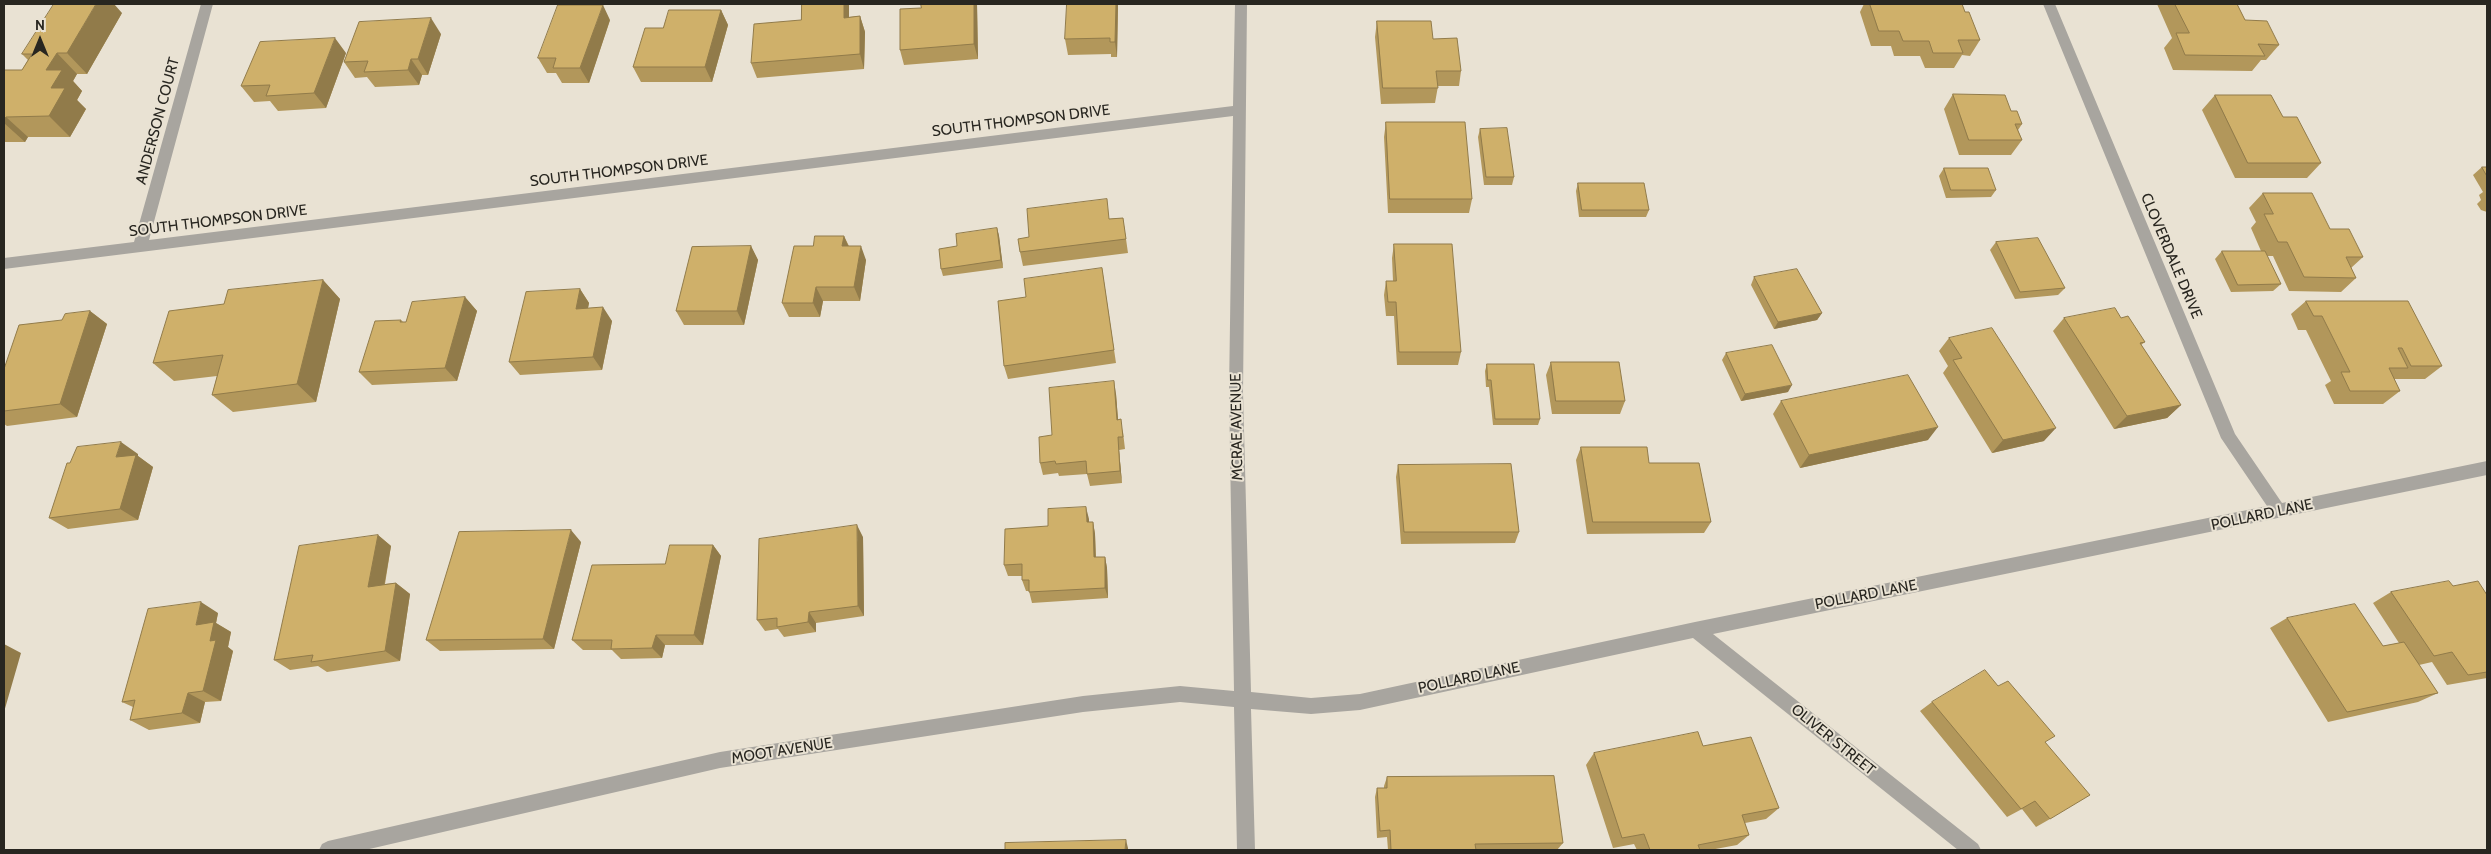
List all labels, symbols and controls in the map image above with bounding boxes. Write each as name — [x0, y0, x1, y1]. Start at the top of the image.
north arrow — [15, 15, 65, 65]
text: N — [35, 16, 45, 34]
street label: ANDERSON COURT — [132, 56, 184, 186]
street label: SOUTH THOMPSON DRIVE — [931, 101, 1111, 141]
street label: SOUTH THOMPSON DRIVE — [529, 151, 709, 191]
street label: CLOVERDALE DRIVE — [2136, 191, 2206, 321]
street label: SOUTH THOMPSON DRIVE — [128, 201, 308, 241]
street label: MCRAE AVENUE — [1227, 373, 1247, 481]
street label: POLLARD LANE — [2210, 495, 2314, 535]
street label: POLLARD LANE — [1814, 576, 1918, 614]
street label: POLLARD LANE — [1417, 658, 1521, 698]
street label: OLIVER STREET — [1787, 701, 1879, 779]
street label: MOOT AVENUE — [730, 734, 834, 768]

